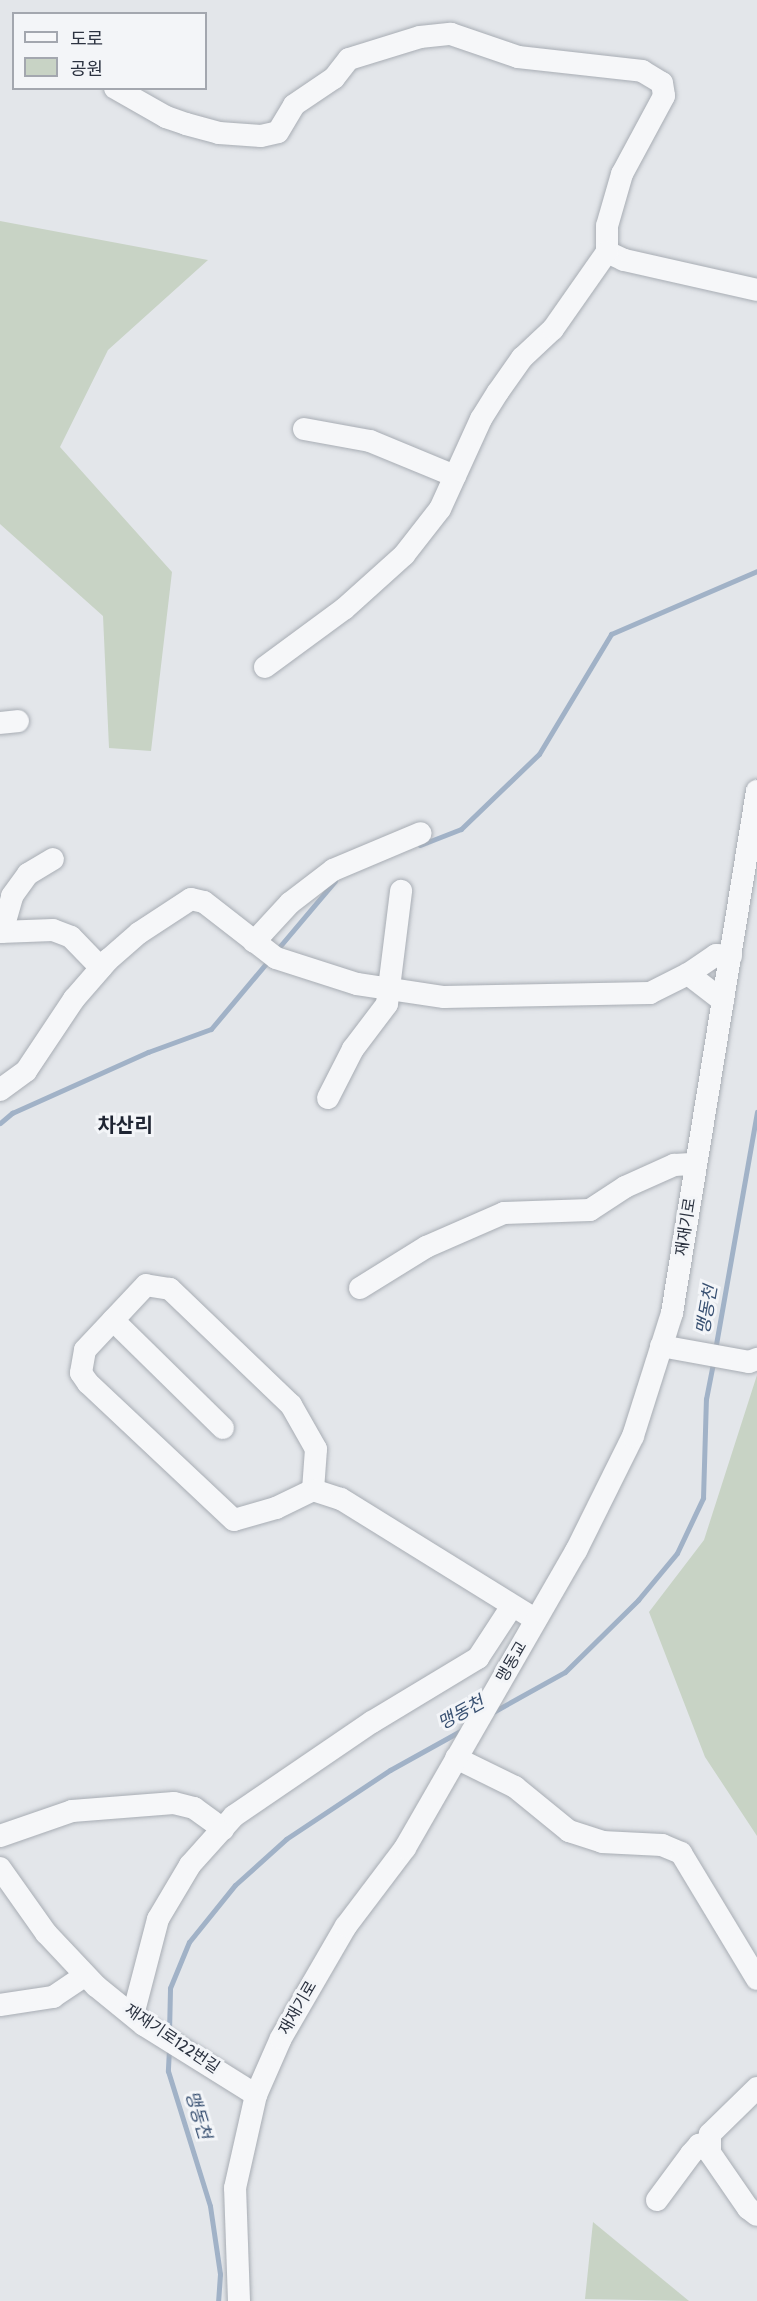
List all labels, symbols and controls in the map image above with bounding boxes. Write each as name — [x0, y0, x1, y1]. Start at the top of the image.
legend — [12, 12, 207, 90]
text: 도로 — [70, 28, 103, 50]
text: 공원 — [70, 58, 103, 80]
district label: 차산리 — [97, 1113, 153, 1137]
street label: 재재기로 — [672, 1196, 700, 1258]
water label: 맹동천 — [692, 1284, 722, 1336]
street label: 맹동교 — [493, 1638, 531, 1686]
water label: 맹동천 — [434, 1692, 488, 1734]
street label: 재재기로 — [275, 1978, 321, 2038]
street label: 재재기로122번길 — [121, 2000, 223, 2078]
water label: 맹동천 — [180, 2088, 216, 2142]

